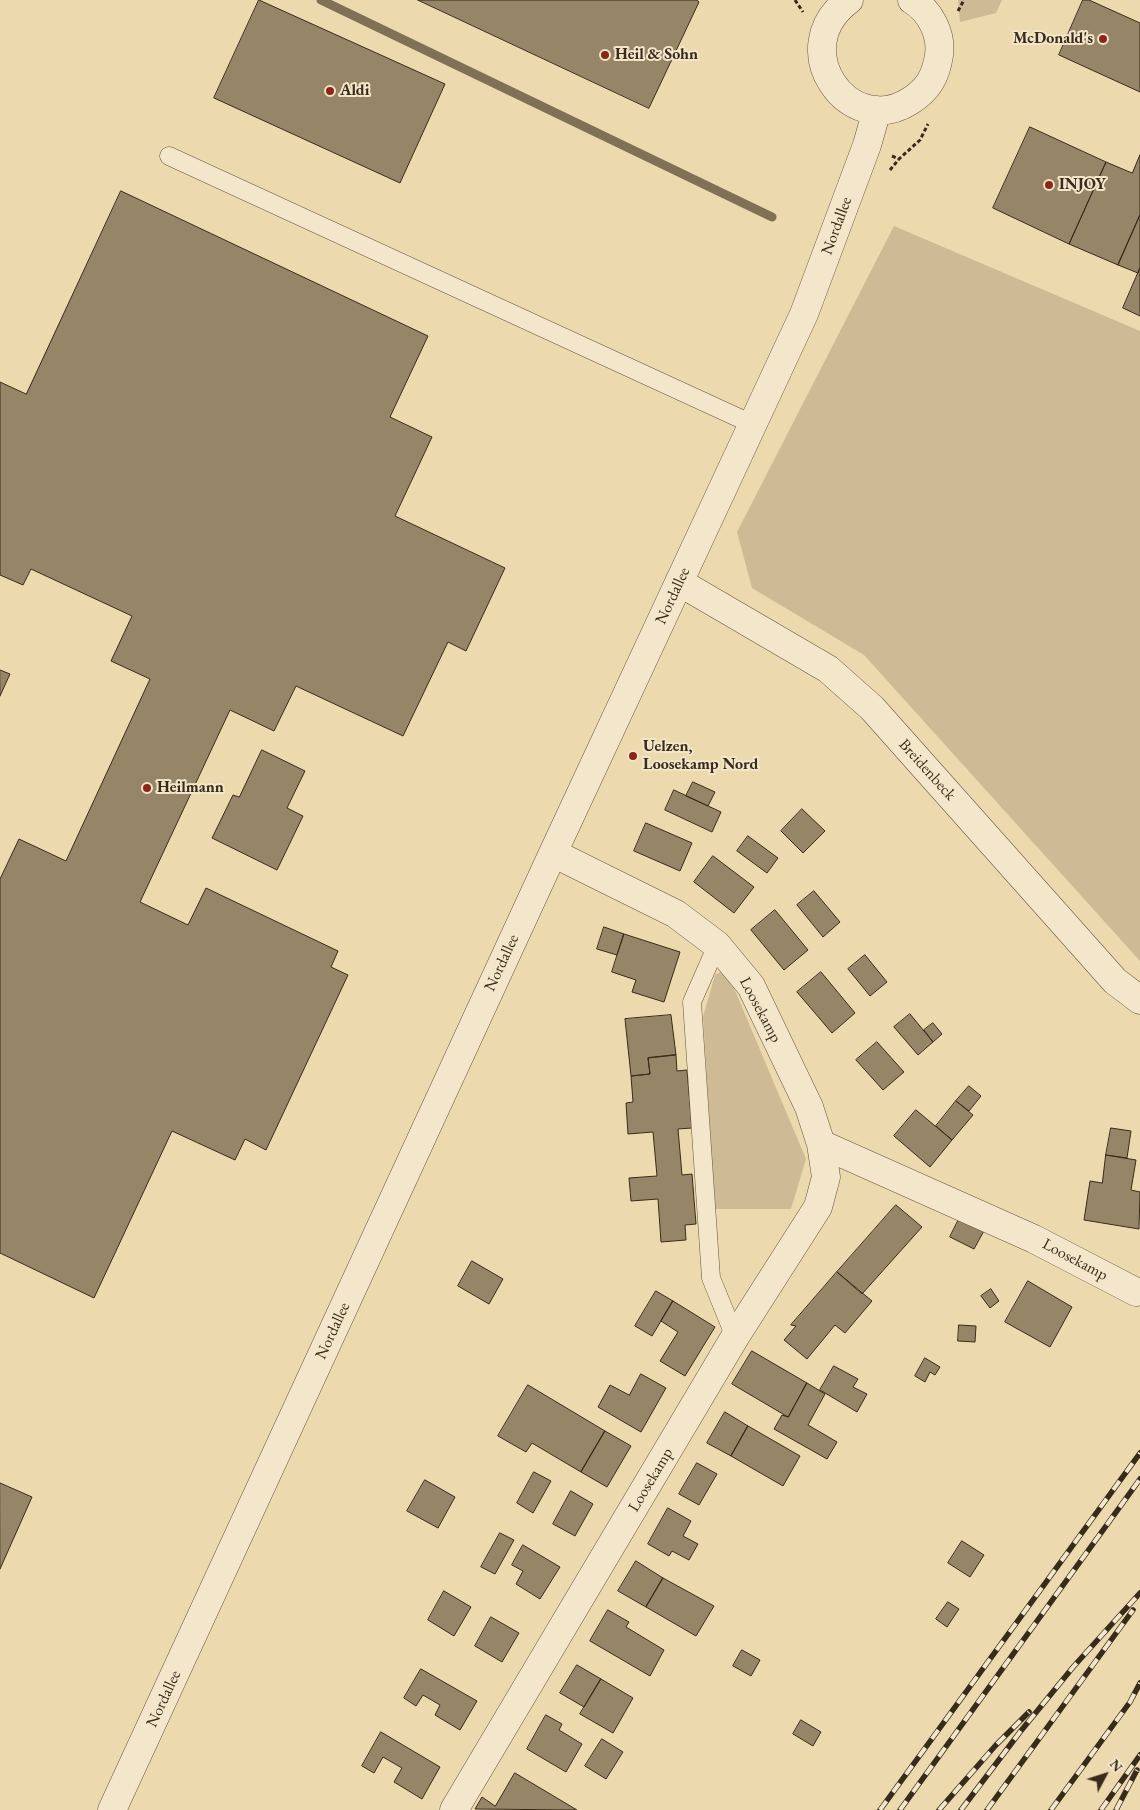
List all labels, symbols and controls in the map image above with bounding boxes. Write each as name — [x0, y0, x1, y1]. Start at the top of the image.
place label: McDonald's — [1013, 29, 1093, 49]
marker: McDonald's — [1097, 33, 1109, 45]
place label: Heil & Sohn — [615, 45, 698, 65]
marker: Heil & Sohn — [599, 49, 611, 61]
place label: Aldi — [340, 81, 369, 101]
marker: Aldi — [324, 85, 336, 97]
place label: INJOY — [1059, 175, 1106, 195]
marker: INJOY — [1043, 179, 1055, 191]
street label: Nordallee — [818, 194, 856, 258]
street label: Nordallee — [652, 565, 694, 627]
street label: Breidenbeck — [894, 735, 960, 805]
place label: Uelzen, Loosekamp Nord — [643, 737, 758, 775]
marker: Uelzen, Loosekamp Nord — [627, 750, 639, 762]
place label: Heilmann — [157, 778, 224, 798]
marker: Heilmann — [141, 782, 153, 794]
street label: Nordallee — [481, 932, 523, 994]
street label: Loosekamp — [735, 974, 785, 1046]
street label: Loosekamp — [1039, 1235, 1111, 1285]
street label: Nordallee — [312, 1300, 354, 1362]
street label: Loosekamp — [624, 1445, 678, 1515]
street label: Nordallee — [143, 1668, 185, 1730]
north arrow — [1080, 1750, 1130, 1800]
text: N — [1106, 1755, 1127, 1775]

